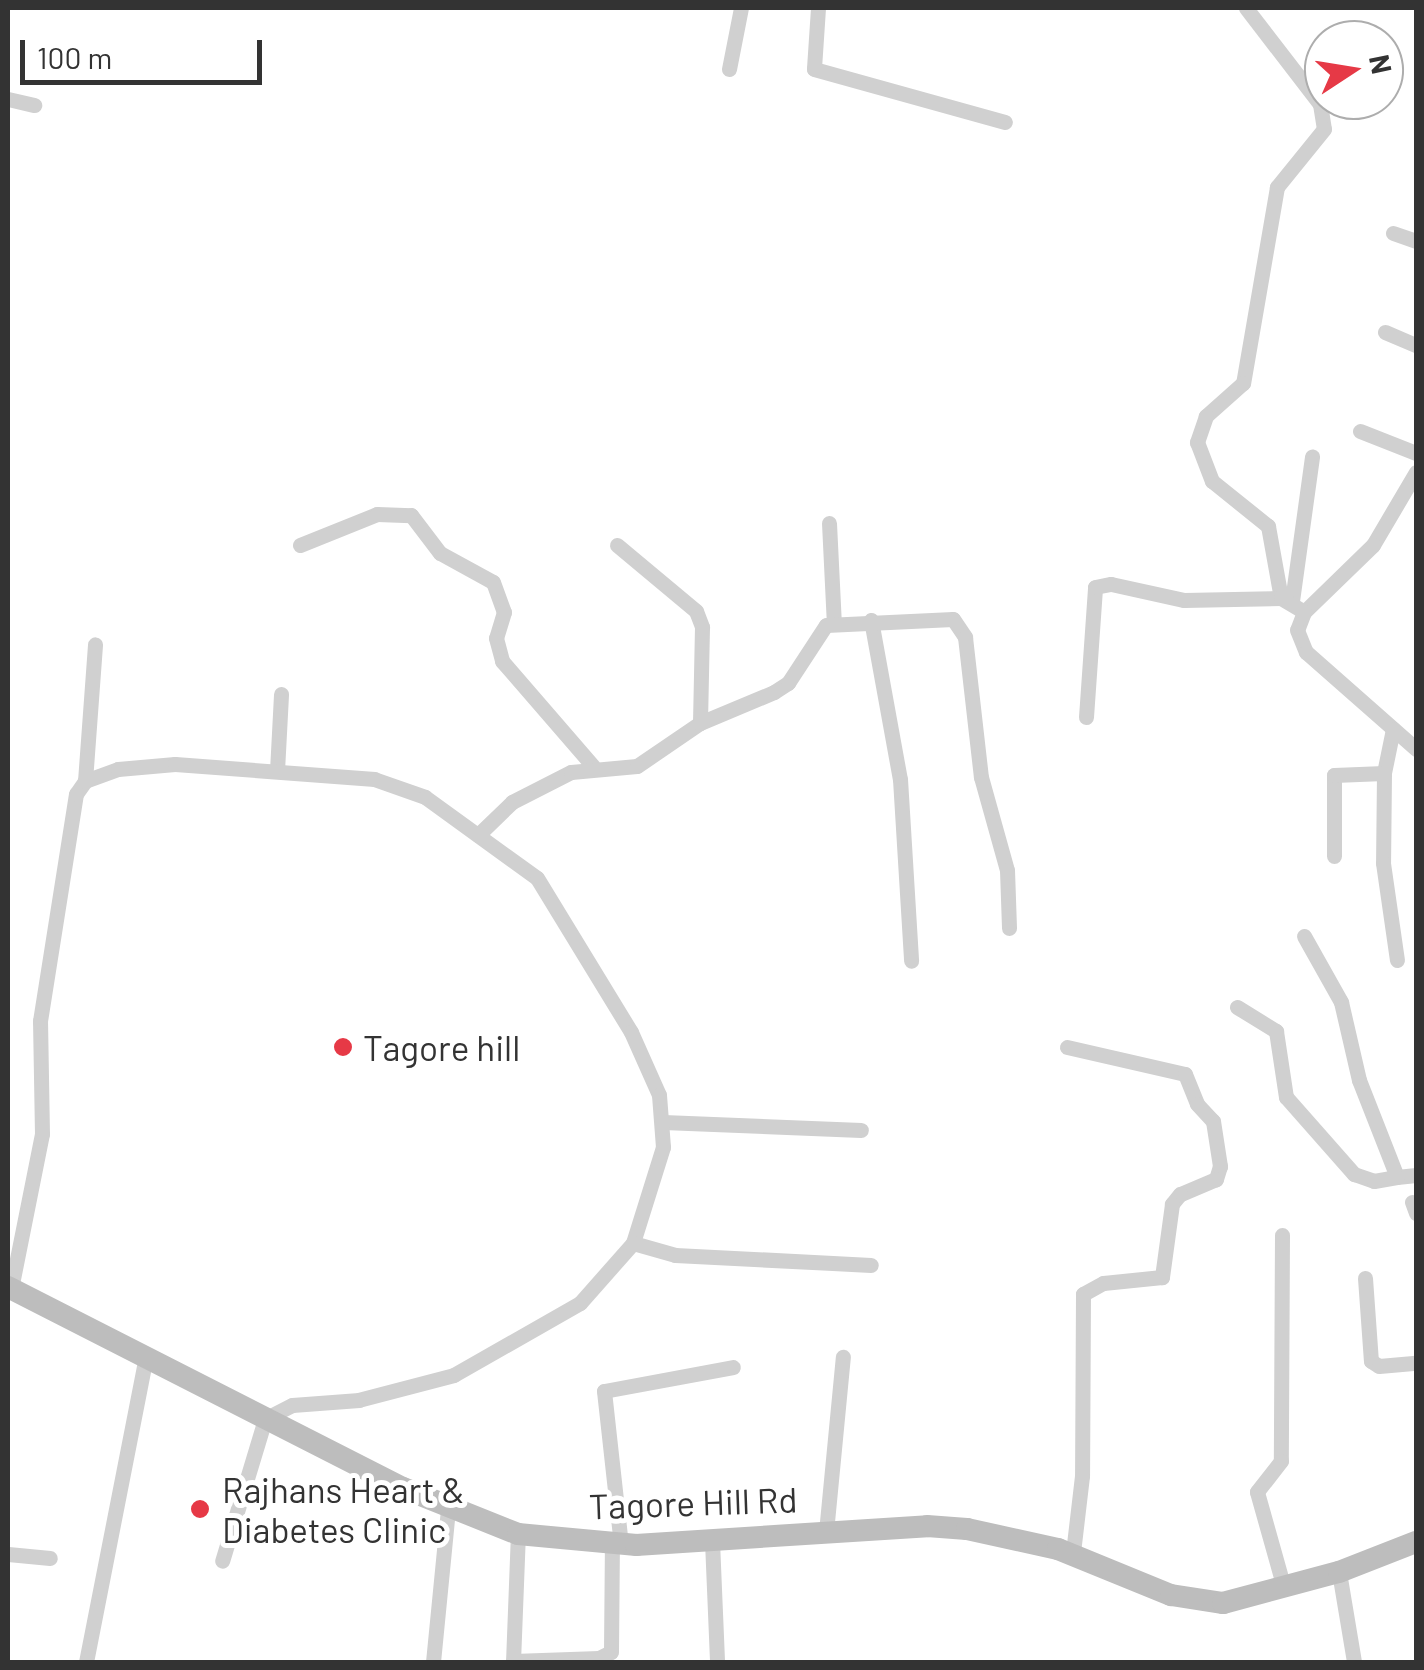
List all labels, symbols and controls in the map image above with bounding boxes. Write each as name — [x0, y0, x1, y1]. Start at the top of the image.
scale bar — [25, 20, 268, 82]
north arrow — [1304, 20, 1404, 120]
text: 100 m — [37, 39, 112, 75]
text: N — [1363, 52, 1400, 77]
place label: Tagore hill — [363, 1026, 520, 1068]
marker: Tagore hill — [332, 1036, 354, 1058]
place label: Rajhans Heart & Diabetes Clinic — [222, 1468, 465, 1550]
street label: Tagore Hill Rd — [588, 1477, 798, 1527]
marker: Rajhans Heart & Diabetes Clinic — [187, 1496, 213, 1522]

